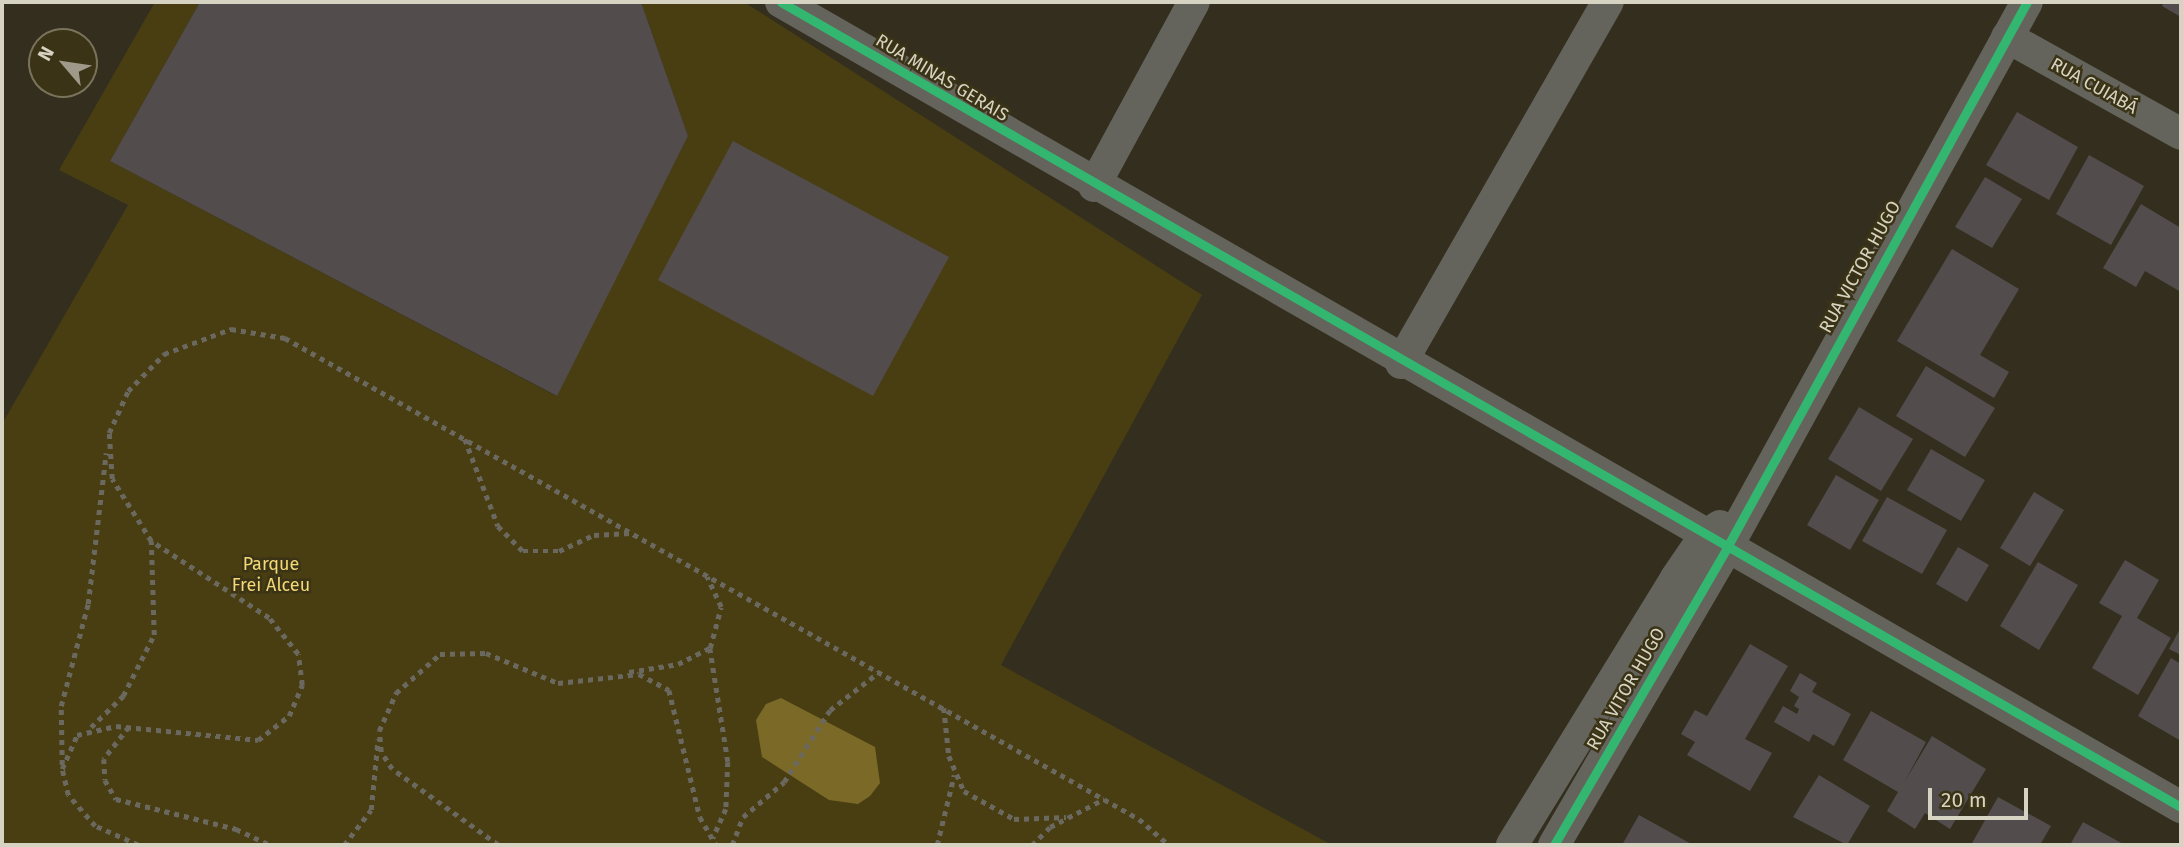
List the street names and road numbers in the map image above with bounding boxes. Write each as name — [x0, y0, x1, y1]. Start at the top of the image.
street label: RUA MINAS GERAIS — [872, 30, 1012, 126]
street label: RUA CUIABÁ — [2047, 53, 2141, 119]
street label: RUA VICTOR HUGO — [1815, 197, 1905, 337]
street label: RUA VITOR HUGO — [1582, 624, 1670, 754]

